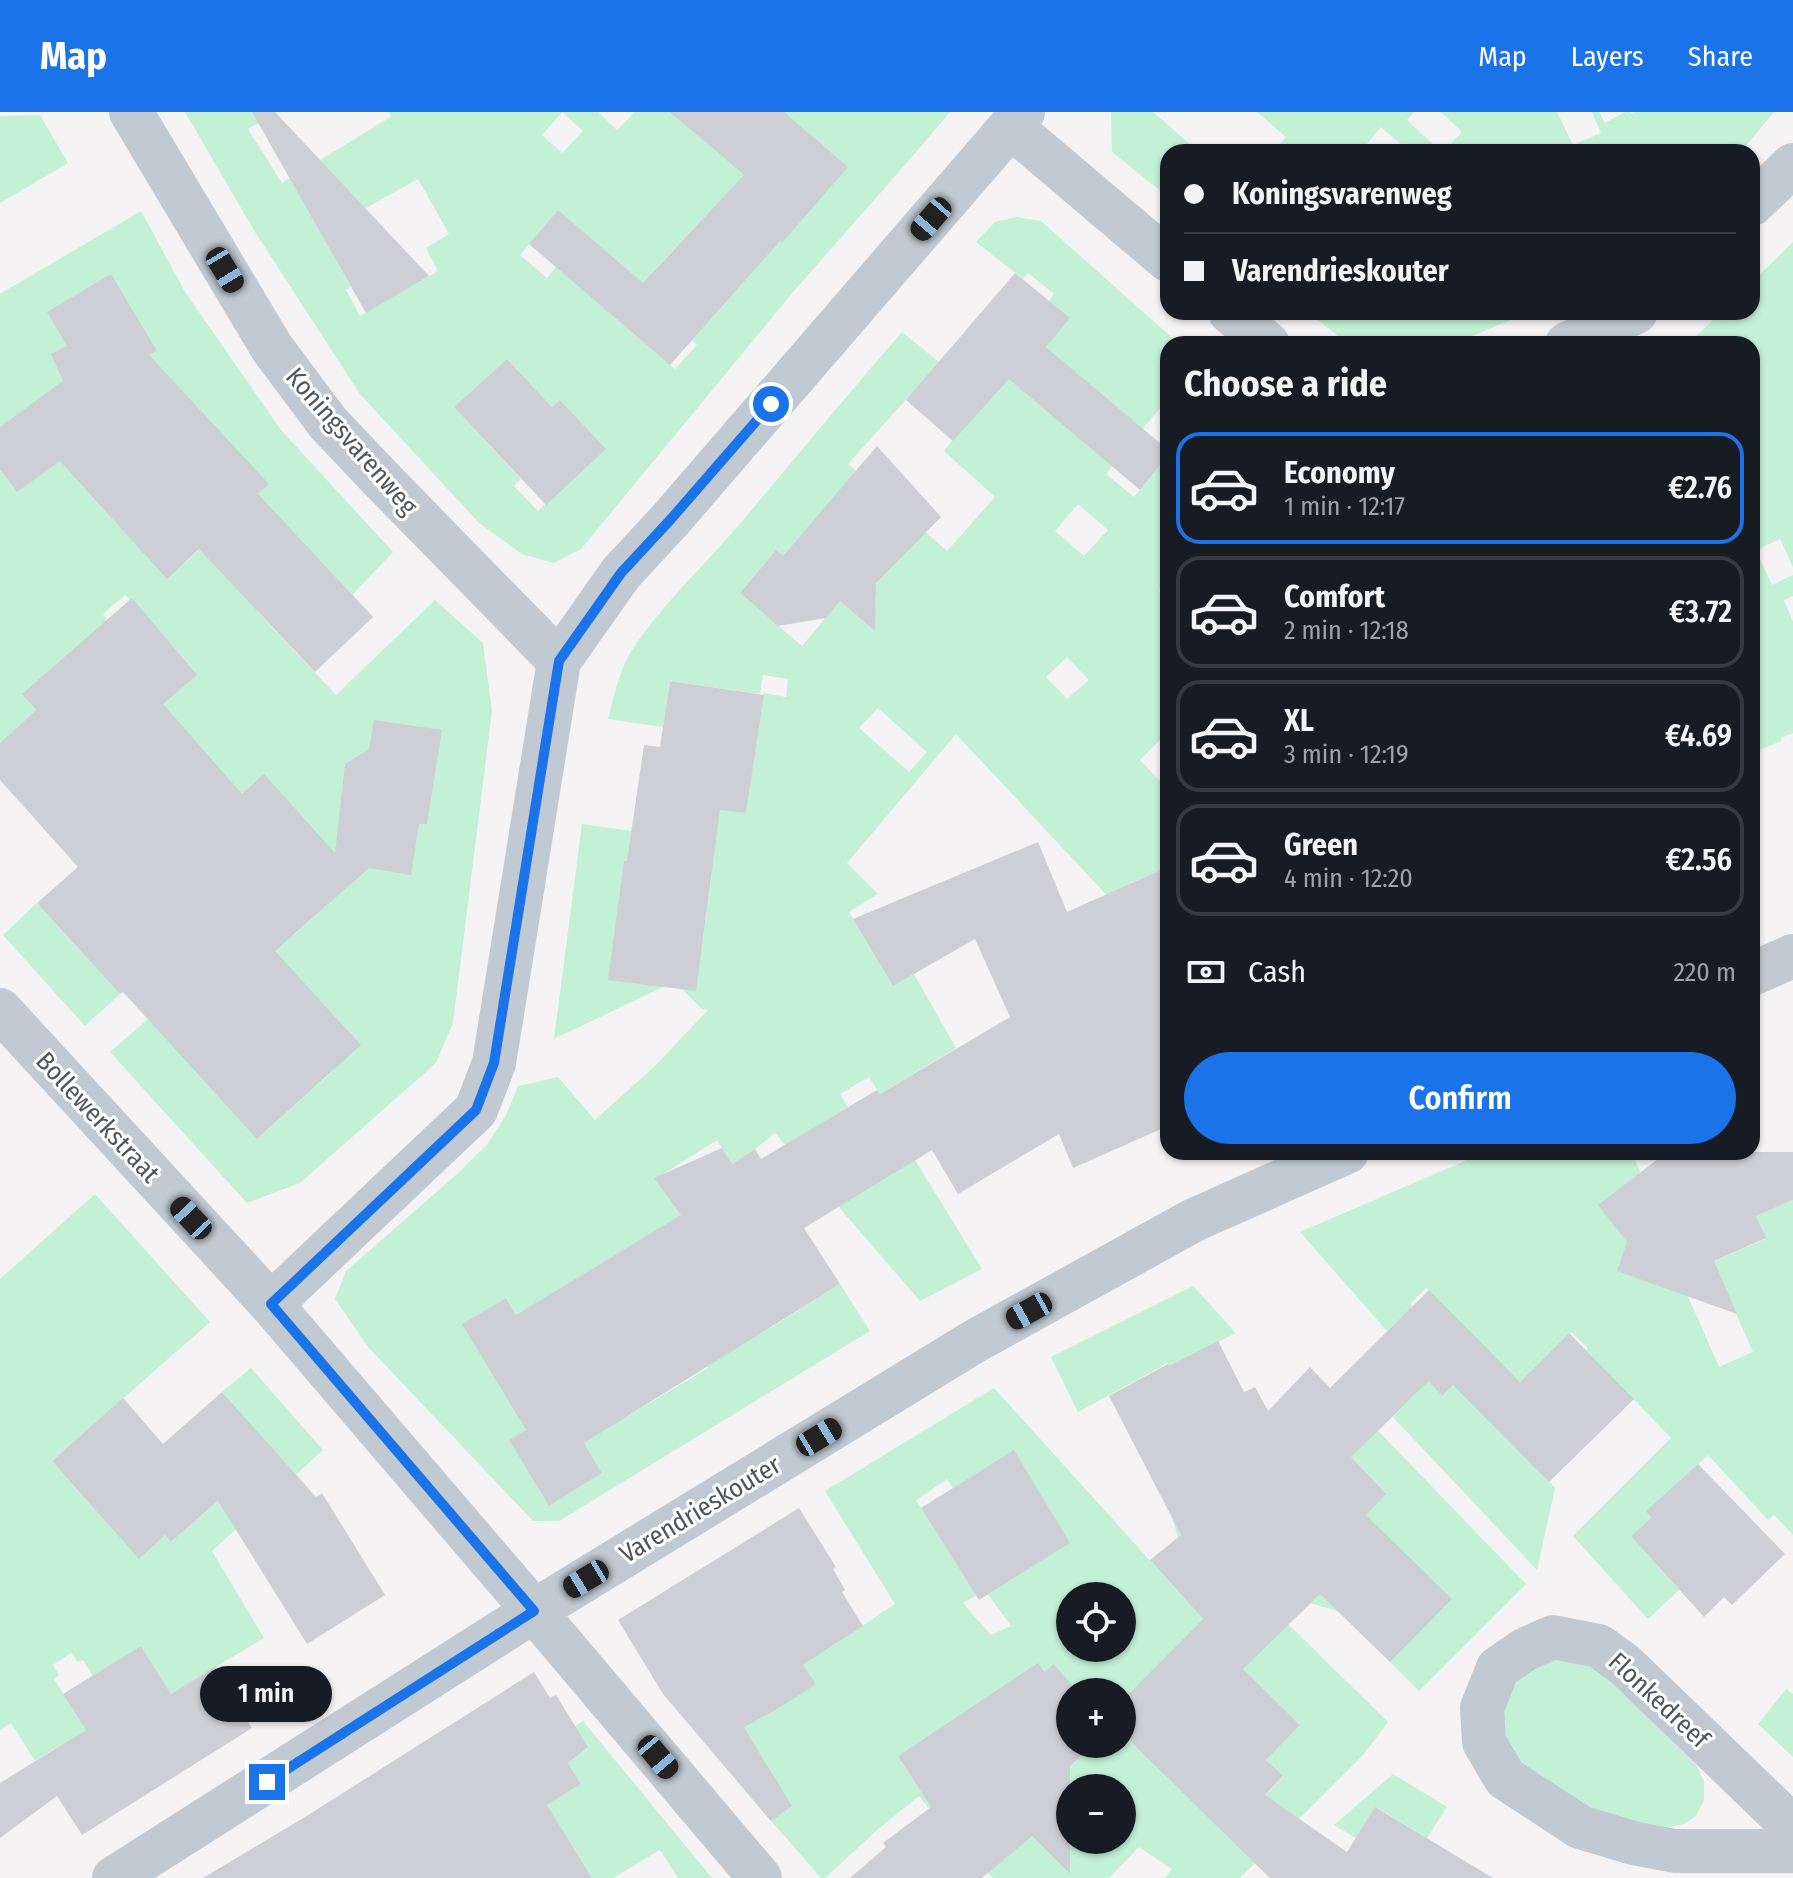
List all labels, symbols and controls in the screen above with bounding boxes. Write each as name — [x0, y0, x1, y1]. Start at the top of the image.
text: Map — [40, 33, 107, 79]
text: Map — [1478, 40, 1527, 73]
text: Layers — [1571, 40, 1644, 73]
text: Share — [1688, 40, 1753, 73]
text: Koningsvarenweg — [1232, 176, 1452, 212]
car — [906, 193, 956, 245]
car — [202, 243, 248, 297]
text: Varendrieskouter — [1232, 253, 1449, 289]
street label: Koningsvarenweg — [279, 361, 424, 522]
text: Choose a ride — [1184, 362, 1387, 406]
route start — [753, 386, 789, 422]
icon: car — [1188, 452, 1260, 524]
text: Economy — [1284, 455, 1395, 491]
text: €2.76 — [1668, 470, 1732, 506]
text: 1 min · 12:17 — [1284, 491, 1405, 522]
icon: car — [1188, 576, 1260, 648]
text: Comfort — [1284, 579, 1385, 615]
text: €3.72 — [1669, 594, 1732, 630]
text: 2 min · 12:18 — [1284, 615, 1409, 646]
icon: car — [1188, 700, 1260, 772]
text: XL — [1284, 703, 1314, 739]
text: €4.69 — [1665, 718, 1732, 754]
text: 3 min · 12:19 — [1284, 739, 1409, 770]
icon: car — [1188, 824, 1260, 896]
text: Green — [1284, 827, 1358, 863]
text: €2.56 — [1665, 842, 1732, 878]
text: 4 min · 12:20 — [1284, 863, 1413, 894]
icon: cash — [1184, 950, 1228, 994]
text: Cash — [1248, 954, 1306, 990]
text: 220 m — [1673, 957, 1736, 988]
street label: Bollewerkstraat — [29, 1046, 166, 1189]
button: Confirm — [1184, 1052, 1736, 1144]
car — [166, 1192, 216, 1244]
car — [1002, 1289, 1056, 1333]
car — [792, 1414, 846, 1460]
street label: Varendrieskouter — [614, 1449, 786, 1570]
car — [559, 1556, 613, 1602]
map controls — [1056, 1582, 1136, 1854]
button: locate — [1056, 1582, 1136, 1662]
street label: Flonkedreef — [1602, 1646, 1717, 1756]
callout: 1 min — [201, 1666, 333, 1722]
text: 1 min — [238, 1678, 294, 1709]
button: + — [1056, 1678, 1136, 1758]
car — [633, 1731, 683, 1783]
route end — [249, 1764, 285, 1800]
button: − — [1056, 1774, 1136, 1854]

